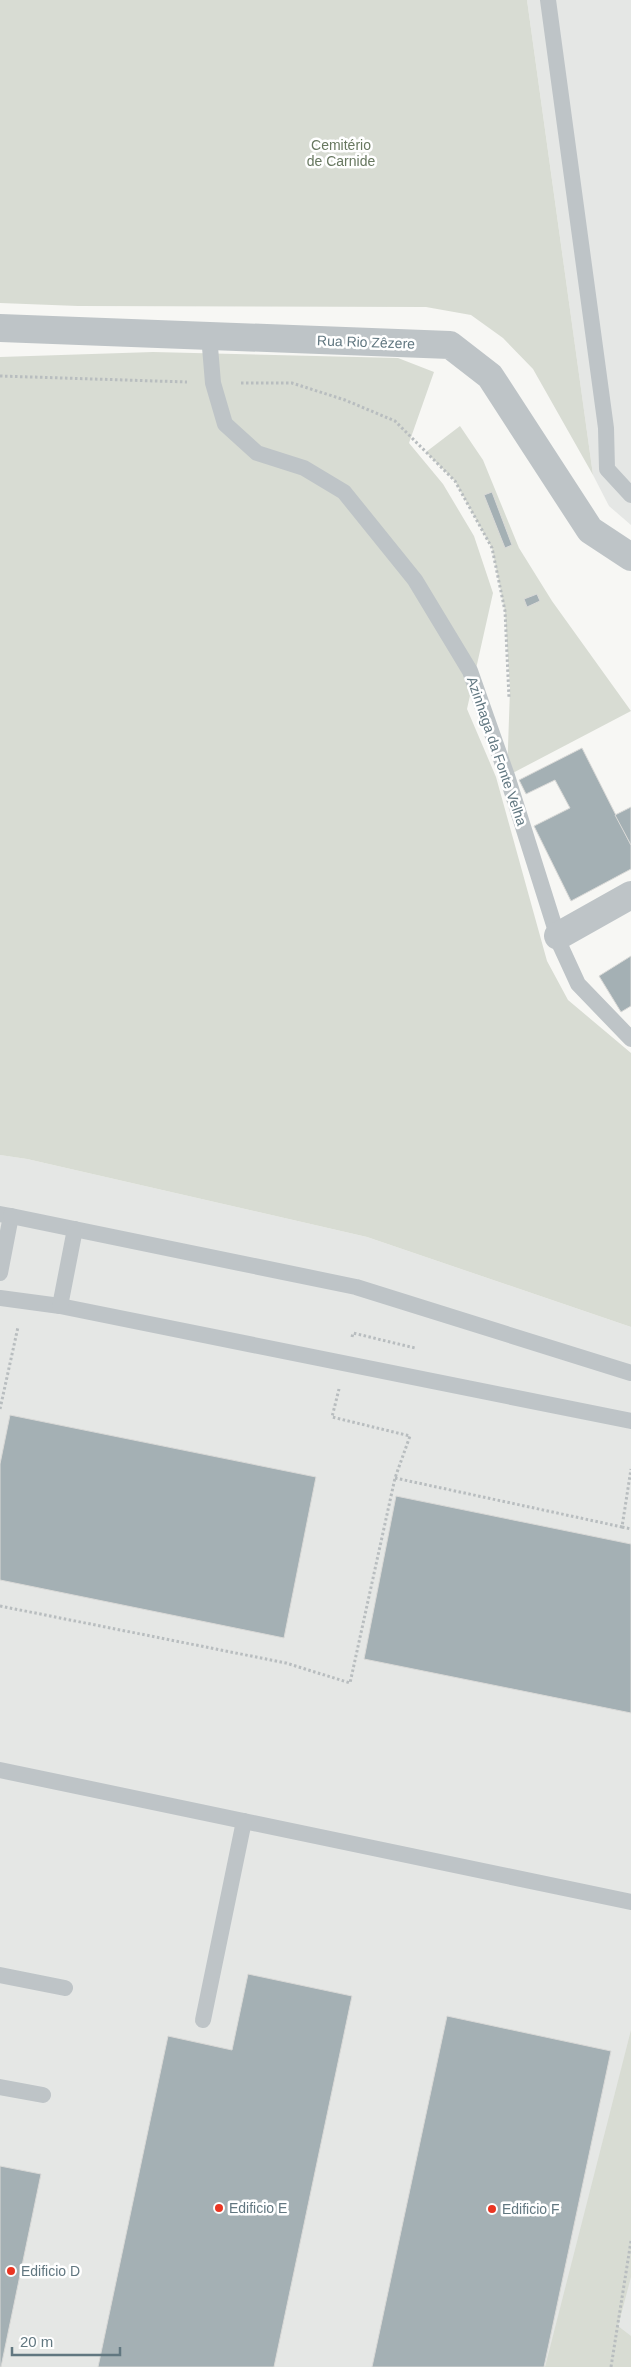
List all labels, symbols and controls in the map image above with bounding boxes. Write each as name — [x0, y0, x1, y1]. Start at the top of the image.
park label: Cemitério de Carnide — [307, 137, 375, 169]
street label: Rua Rio Zêzere — [317, 332, 415, 352]
street label: Azinhaga da Fonte Velha — [464, 674, 530, 828]
place label: Edificio E — [229, 2200, 287, 2216]
place label: Edificio F — [502, 2201, 560, 2217]
marker: Edificio E — [213, 2202, 225, 2214]
marker: Edificio F — [486, 2203, 498, 2215]
place label: Edificio D — [21, 2263, 80, 2279]
marker: Edificio D — [5, 2265, 17, 2277]
scale bar — [12, 2324, 120, 2356]
text: 20 m — [20, 2333, 53, 2350]

